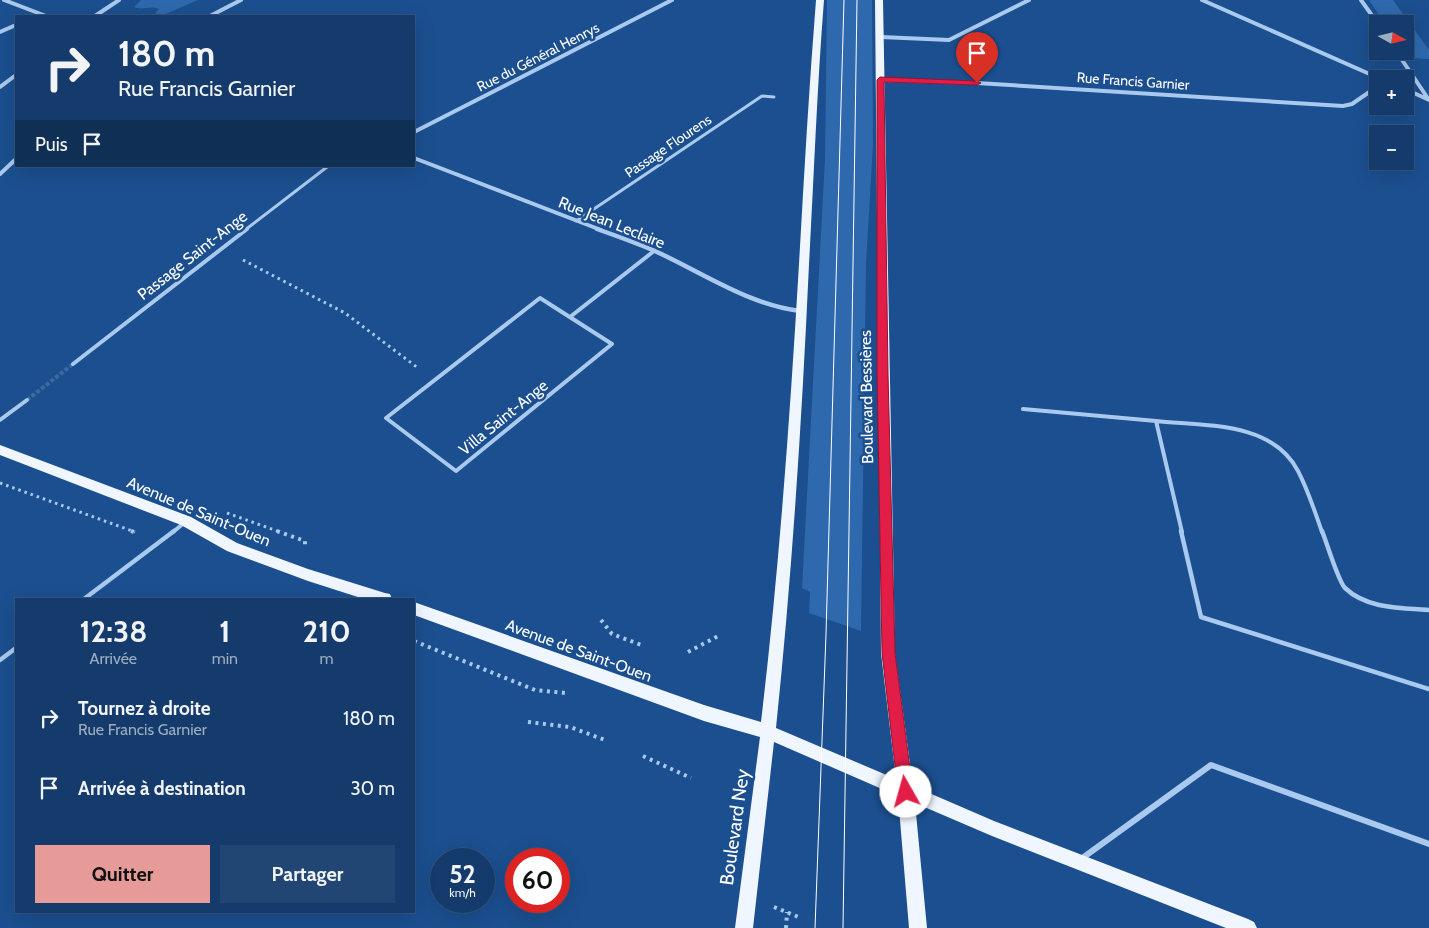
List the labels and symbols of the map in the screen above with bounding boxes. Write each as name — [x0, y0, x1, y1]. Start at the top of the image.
north arrow — [1369, 15, 1414, 60]
street label: Rue du Général Henrys — [474, 18, 602, 96]
pin — [956, 32, 998, 83]
street label: Rue Francis Garnier — [1076, 68, 1190, 94]
street label: Passage Flourens — [621, 110, 715, 182]
street label: Rue Jean Leclaire — [556, 192, 668, 252]
street label: Passage Saint-Ange — [134, 207, 251, 304]
street label: Boulevard Bessières — [856, 330, 877, 464]
street label: Villa Saint-Ange — [455, 376, 552, 459]
street label: Avenue de Saint-Ouen — [124, 473, 274, 550]
street label: Avenue de Saint-Ouen — [503, 615, 655, 686]
position arrow — [879, 765, 931, 817]
street label: Boulevard Ney — [715, 767, 754, 887]
speed limit sign: 60 — [505, 848, 570, 913]

